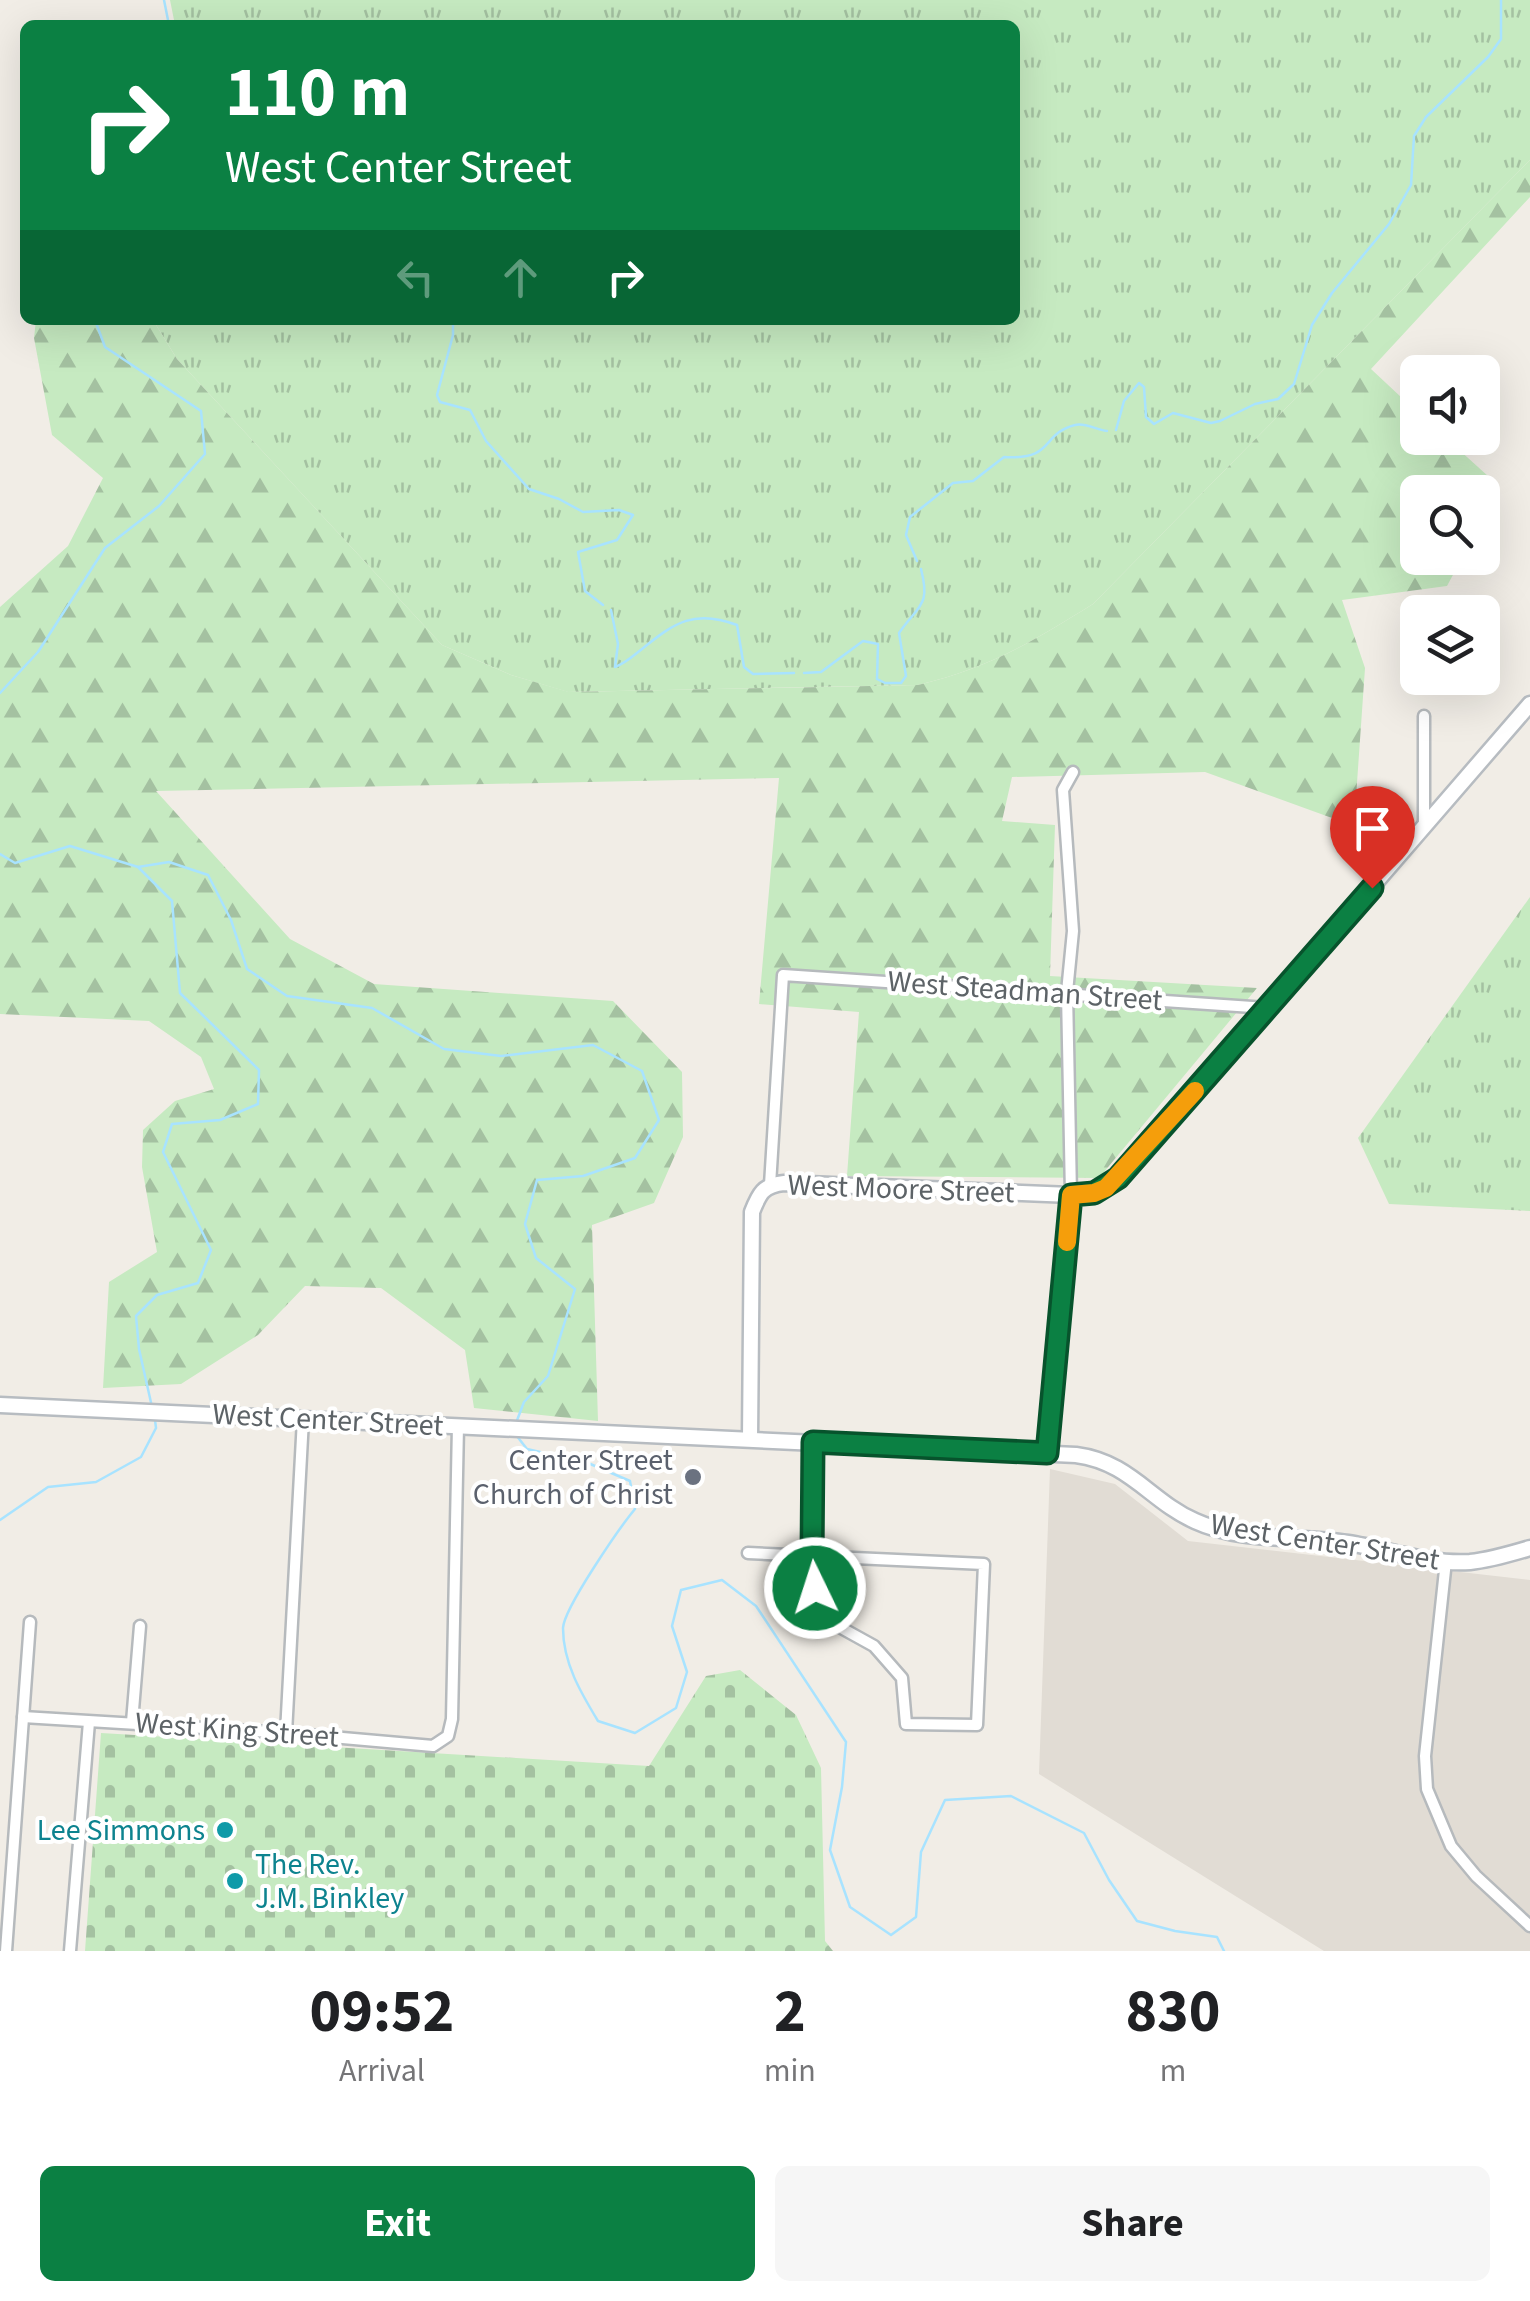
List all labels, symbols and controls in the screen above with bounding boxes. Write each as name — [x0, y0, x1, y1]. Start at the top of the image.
text: 110 m — [225, 43, 410, 143]
icon: right — [60, 60, 190, 190]
text: West Center Street — [225, 136, 572, 200]
icon: left — [388, 250, 443, 305]
icon: ahead — [493, 250, 548, 305]
icon: right — [598, 250, 653, 305]
map controls — [1400, 355, 1500, 695]
button: sound — [1400, 355, 1500, 455]
button: search — [1400, 475, 1500, 575]
button: layers — [1400, 595, 1500, 695]
pin — [1330, 786, 1415, 889]
icon: arrive — [1345, 801, 1400, 856]
street label: West Steadman Street — [886, 960, 1164, 1022]
street label: West Moore Street — [787, 1164, 1015, 1214]
street label: West Center Street — [211, 1392, 445, 1448]
place label: Center Street Church of Christ — [473, 1439, 673, 1516]
marker: Center Street Church of Christ — [682, 1466, 704, 1488]
street label: West Center Street — [1207, 1503, 1443, 1581]
position arrow — [763, 1536, 867, 1640]
street label: West King Street — [134, 1701, 340, 1759]
place label: Lee Simmons — [37, 1809, 205, 1852]
marker: Lee Simmons — [214, 1819, 236, 1841]
place label: The Rev. J.M. Binkley — [255, 1843, 404, 1920]
marker: The Rev. J.M. Binkley — [224, 1870, 246, 1892]
text: 09:52 — [310, 1970, 454, 2055]
text: 2 — [774, 1970, 806, 2055]
text: 830 — [1125, 1970, 1220, 2055]
text: Arrival — [339, 2048, 425, 2094]
text: min — [764, 2048, 816, 2094]
text: m — [1160, 2048, 1186, 2094]
button: Exit — [40, 2166, 755, 2281]
button: Share — [775, 2166, 1490, 2281]

